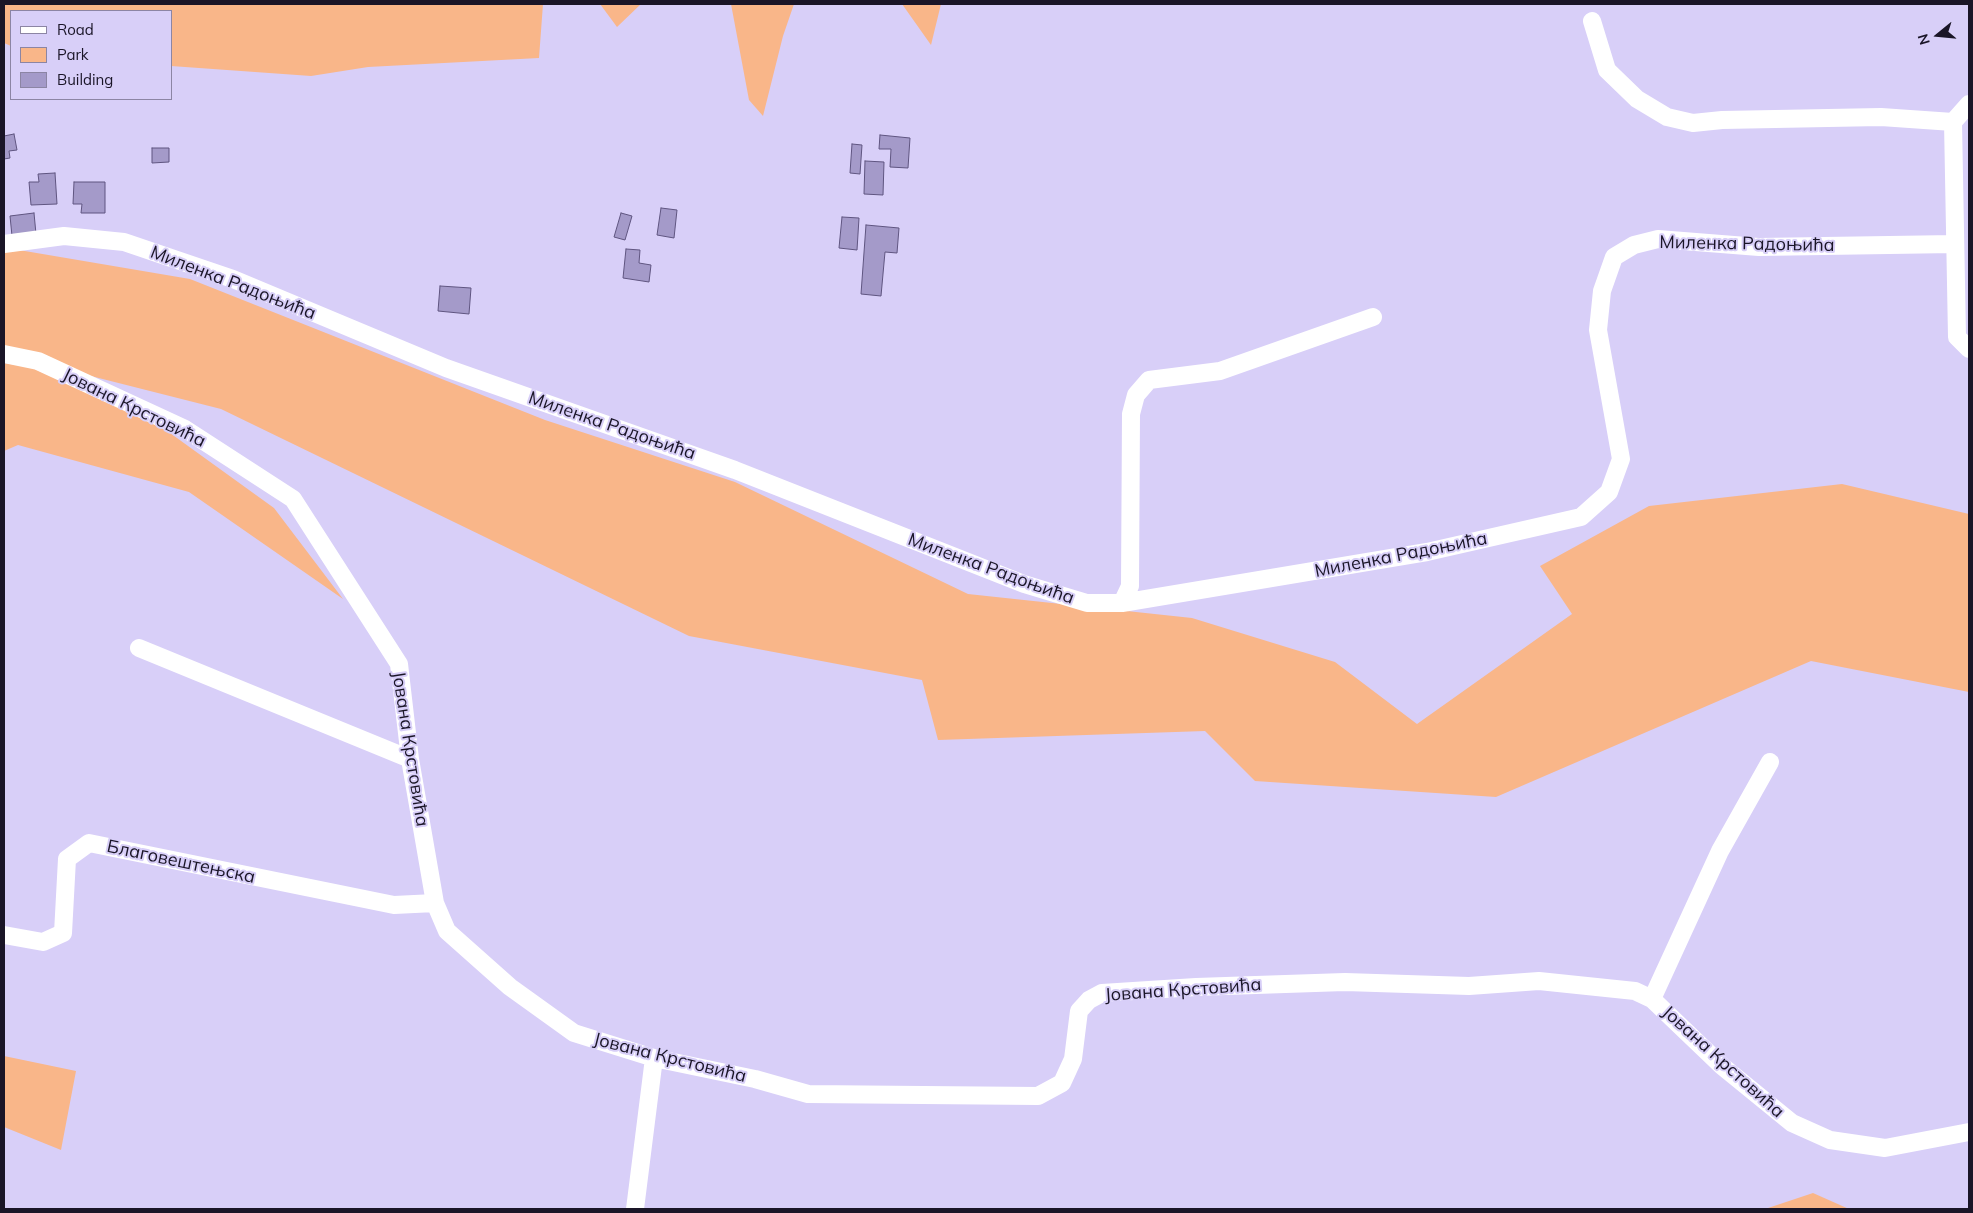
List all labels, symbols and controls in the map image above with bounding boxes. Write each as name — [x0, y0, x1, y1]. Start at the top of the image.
legend — [10, 10, 172, 100]
north arrow — [1913, 10, 1963, 60]
text: Road — [57, 20, 94, 39]
text: N — [1914, 32, 1934, 47]
text: Park — [57, 45, 89, 64]
text: Building — [57, 70, 113, 89]
street label: Миленка Радоњића — [1659, 232, 1835, 256]
street label: Миленка Радоњића — [147, 241, 319, 325]
street label: Јована Крстовића — [59, 364, 209, 452]
street label: Миленка Радоњића — [526, 387, 698, 465]
street label: Миленка Радоњића — [1313, 528, 1489, 582]
street label: Миленка Радоњића — [905, 529, 1077, 609]
street label: Јована Крстовића — [387, 670, 433, 828]
street label: Благовештењска — [105, 836, 257, 888]
street label: Јована Крстовића — [1104, 974, 1262, 1006]
street label: Јована Крстовића — [1658, 1002, 1788, 1122]
street label: Јована Крстовића — [591, 1029, 749, 1087]

